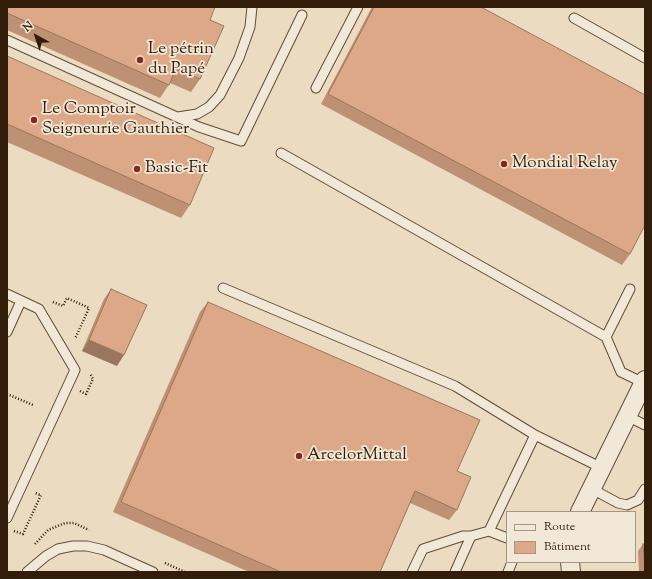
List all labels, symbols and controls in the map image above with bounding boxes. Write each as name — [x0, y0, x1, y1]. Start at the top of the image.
north arrow — [16, 16, 56, 56]
text: N — [20, 18, 37, 36]
place label: Le pétrin du Papé — [148, 40, 214, 80]
marker: Le pétrin du Papé — [135, 55, 145, 65]
place label: Le Comptoir Seigneurie Gauthier — [42, 100, 189, 140]
marker: Le Comptoir Seigneurie Gauthier — [29, 115, 39, 125]
place label: Mondial Relay — [512, 154, 618, 174]
place label: Basic-Fit — [145, 159, 208, 179]
marker: Mondial Relay — [499, 159, 509, 169]
marker: Basic-Fit — [132, 164, 142, 174]
place label: ArcelorMittal — [307, 446, 407, 466]
marker: ArcelorMittal — [294, 451, 304, 461]
legend — [506, 511, 636, 563]
text: Route — [544, 518, 575, 536]
text: Bâtiment — [544, 538, 591, 556]

